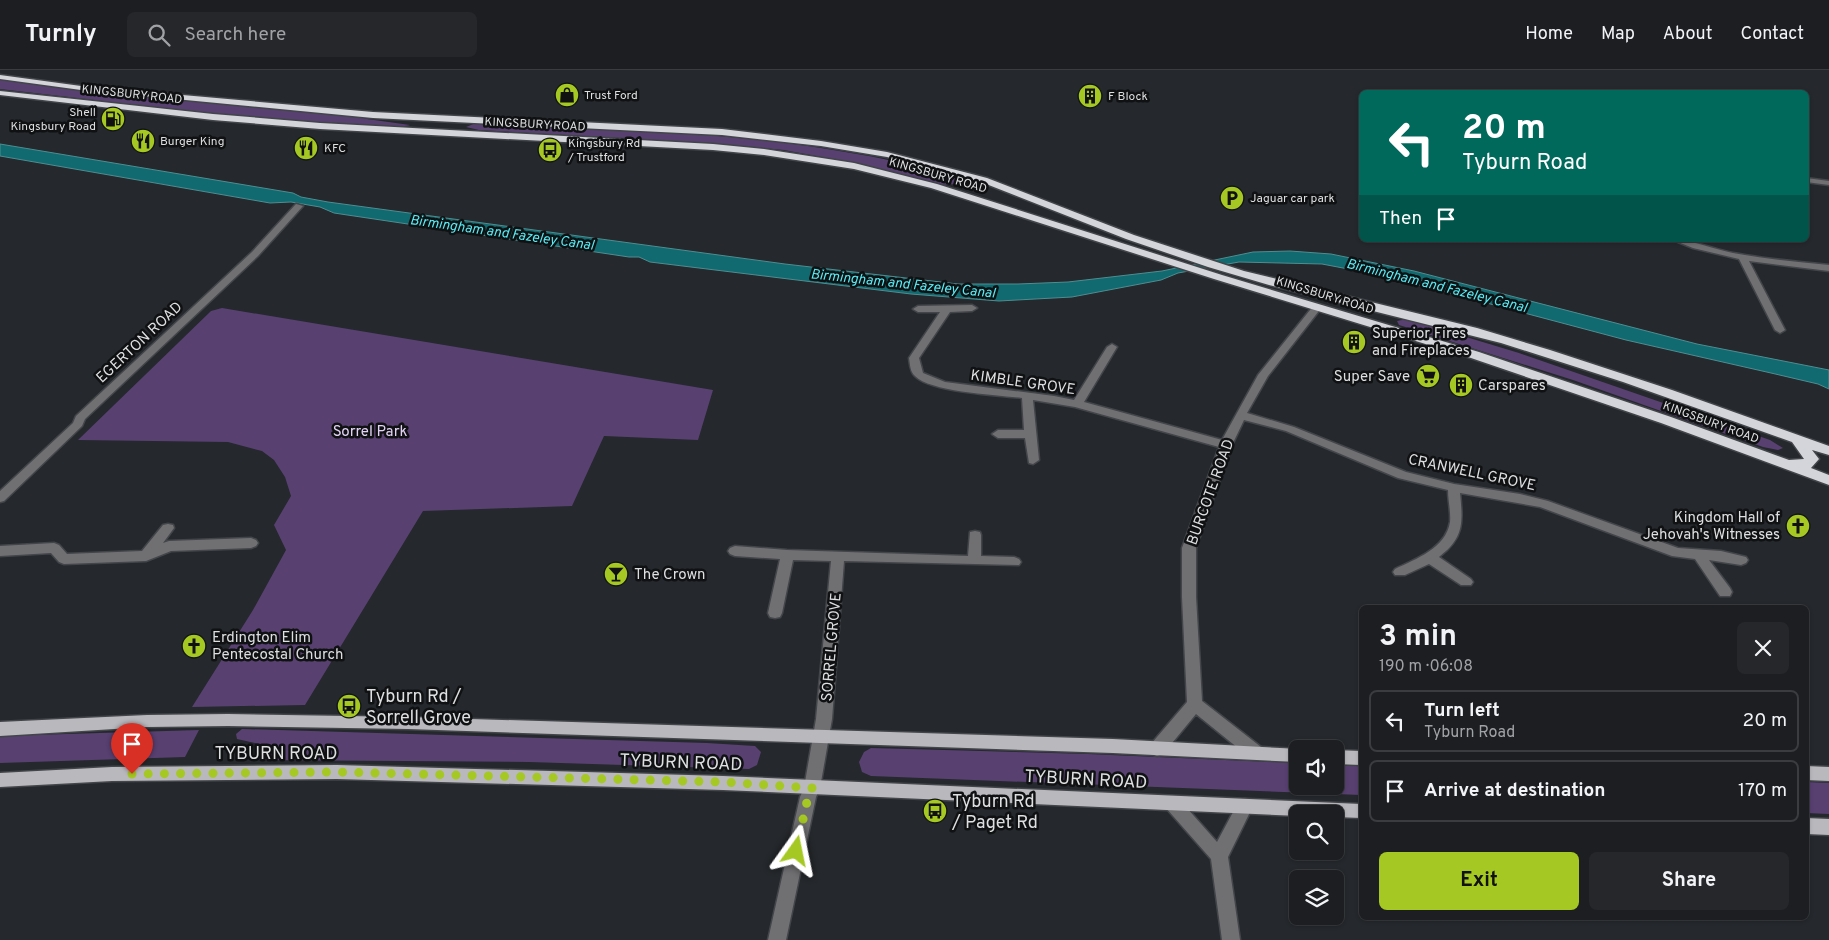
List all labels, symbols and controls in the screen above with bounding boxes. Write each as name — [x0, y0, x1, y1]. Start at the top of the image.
search box — [127, 12, 477, 57]
text: Turnly — [25, 20, 97, 50]
icon: search — [145, 21, 173, 49]
text: Search here — [185, 23, 286, 47]
text: Home — [1525, 23, 1573, 46]
text: Map — [1601, 23, 1635, 46]
text: About — [1663, 23, 1712, 46]
text: Contact — [1740, 23, 1804, 46]
street label: KINGSBURY ROAD — [81, 82, 183, 108]
shop icon: Trust Ford — [554, 82, 580, 108]
building icon: F Block — [1077, 83, 1103, 109]
place label: Trust Ford — [584, 88, 638, 104]
place label: F Block — [1108, 89, 1148, 105]
place label: Shell Kingsbury Road — [10, 105, 96, 135]
fuel station icon: Shell Kingsbury Road — [100, 106, 126, 132]
text: 20 m — [1462, 107, 1546, 151]
icon: left — [1379, 110, 1444, 175]
street label: KINGSBURY ROAD — [484, 114, 586, 136]
restaurant icon: Burger King — [130, 128, 156, 154]
place label: Burger King — [160, 134, 225, 150]
restaurant icon: KFC — [293, 135, 319, 161]
place label: Kingsbury Rd / Trustford — [567, 136, 640, 166]
bus stop icon: Kingsbury Rd / Trustford — [537, 137, 563, 163]
place label: KFC — [324, 141, 346, 157]
text: Tyburn Road — [1462, 150, 1587, 177]
street label: KINGSBURY ROAD — [887, 154, 989, 198]
parking icon: Jaguar car park — [1219, 185, 1245, 211]
place label: Jaguar car park — [1250, 191, 1335, 207]
icon: arrive — [1432, 205, 1460, 233]
text: Then — [1379, 207, 1422, 231]
water label: Birmingham and Fazeley Canal — [409, 212, 596, 255]
water label: Birmingham and Fazeley Canal — [1345, 256, 1530, 317]
water label: Birmingham and Fazeley Canal — [810, 266, 997, 303]
street label: KINGSBURY ROAD — [1274, 274, 1375, 318]
street label: EGERTON ROAD — [93, 298, 187, 388]
place label: Superior Fires and Fireplaces — [1372, 325, 1470, 361]
building icon: Superior Fires and Fireplaces — [1341, 329, 1367, 355]
supermarket icon: Super Save — [1415, 363, 1441, 389]
street label: KIMBLE GROVE — [969, 367, 1076, 400]
place label: Super Save — [1334, 368, 1410, 387]
building icon: Carspares — [1448, 372, 1474, 398]
place label: Carspares — [1478, 377, 1546, 396]
street label: KINGSBURY ROAD — [1660, 398, 1761, 448]
park label: Sorrel Park — [333, 423, 407, 442]
street label: BURCOTE ROAD — [1183, 437, 1239, 548]
street label: CRANWELL GROVE — [1406, 451, 1537, 496]
place label: Kingdom Hall of Jehovah's Witnesses — [1643, 509, 1780, 545]
church icon: Kingdom Hall of Jehovah's Witnesses — [1785, 513, 1811, 539]
bar icon: The Crown — [603, 561, 629, 587]
place label: The Crown — [634, 566, 706, 585]
street label: SORREL GROVE — [818, 592, 847, 702]
text: 3 min — [1379, 619, 1457, 656]
button: close — [1737, 622, 1789, 674]
place label: Erdington Elim Pentecostal Church — [212, 629, 344, 665]
church icon: Erdington Elim Pentecostal Church — [181, 633, 207, 659]
text: 190 m · 06:08 — [1379, 657, 1473, 677]
place label: Tyburn Rd / Sorrell Grove — [366, 686, 471, 730]
bus stop icon: Tyburn Rd / Sorrell Grove — [336, 693, 362, 719]
text: Turn left — [1424, 699, 1500, 723]
icon: left — [1381, 707, 1409, 735]
text: 20 m — [1743, 709, 1787, 733]
pin — [111, 723, 153, 774]
text: Tyburn Road — [1424, 723, 1515, 743]
icon: arrive — [118, 730, 146, 758]
map controls — [1289, 740, 1344, 925]
button: sound — [1289, 740, 1344, 795]
street label: TYBURN ROAD — [215, 743, 337, 766]
street label: TYBURN ROAD — [619, 750, 743, 777]
street label: TYBURN ROAD — [1024, 766, 1148, 795]
icon: arrive — [1381, 777, 1409, 805]
text: Arrive at destination — [1424, 779, 1605, 803]
text: 170 m — [1738, 779, 1787, 803]
place label: Tyburn Rd / Paget Rd — [951, 791, 1038, 835]
bus stop icon: Tyburn Rd / Paget Rd — [922, 798, 948, 824]
button: search — [1289, 805, 1344, 860]
position arrow — [769, 824, 821, 876]
button: Exit — [1379, 852, 1579, 910]
button: Share — [1589, 852, 1789, 910]
button: layers — [1289, 870, 1344, 925]

